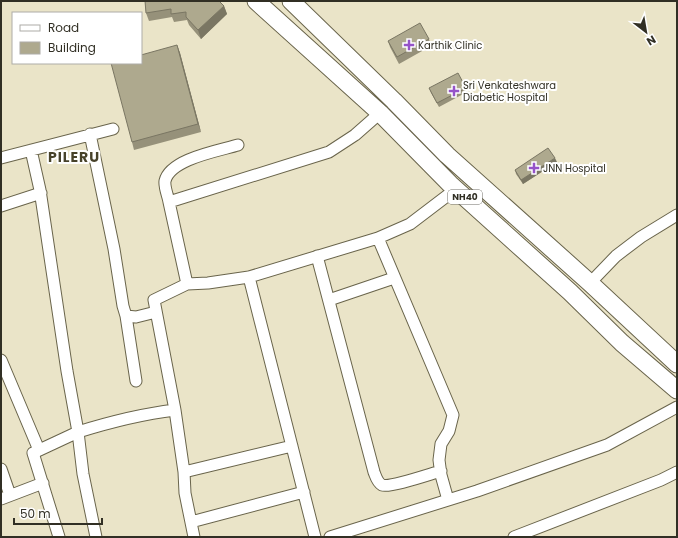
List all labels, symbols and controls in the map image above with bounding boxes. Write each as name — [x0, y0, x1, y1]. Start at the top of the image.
legend — [12, 12, 142, 64]
north arrow — [626, 12, 666, 52]
text: Road — [48, 19, 79, 36]
text: N — [643, 32, 659, 50]
place label: Karthik Clinic — [418, 38, 482, 53]
text: Building — [48, 39, 96, 56]
marker: Karthik Clinic — [403, 39, 415, 51]
place label: Sri Venkateshwara Diabetic Hospital — [463, 78, 556, 105]
marker: Sri Venkateshwara Diabetic Hospital — [448, 85, 460, 97]
district label: PILERU — [48, 147, 100, 167]
place label: JNN Hospital — [543, 161, 606, 176]
marker: JNN Hospital — [528, 162, 540, 174]
road number: NH40 — [448, 190, 482, 204]
scale bar — [14, 500, 102, 526]
text: 50 m — [20, 505, 51, 522]

